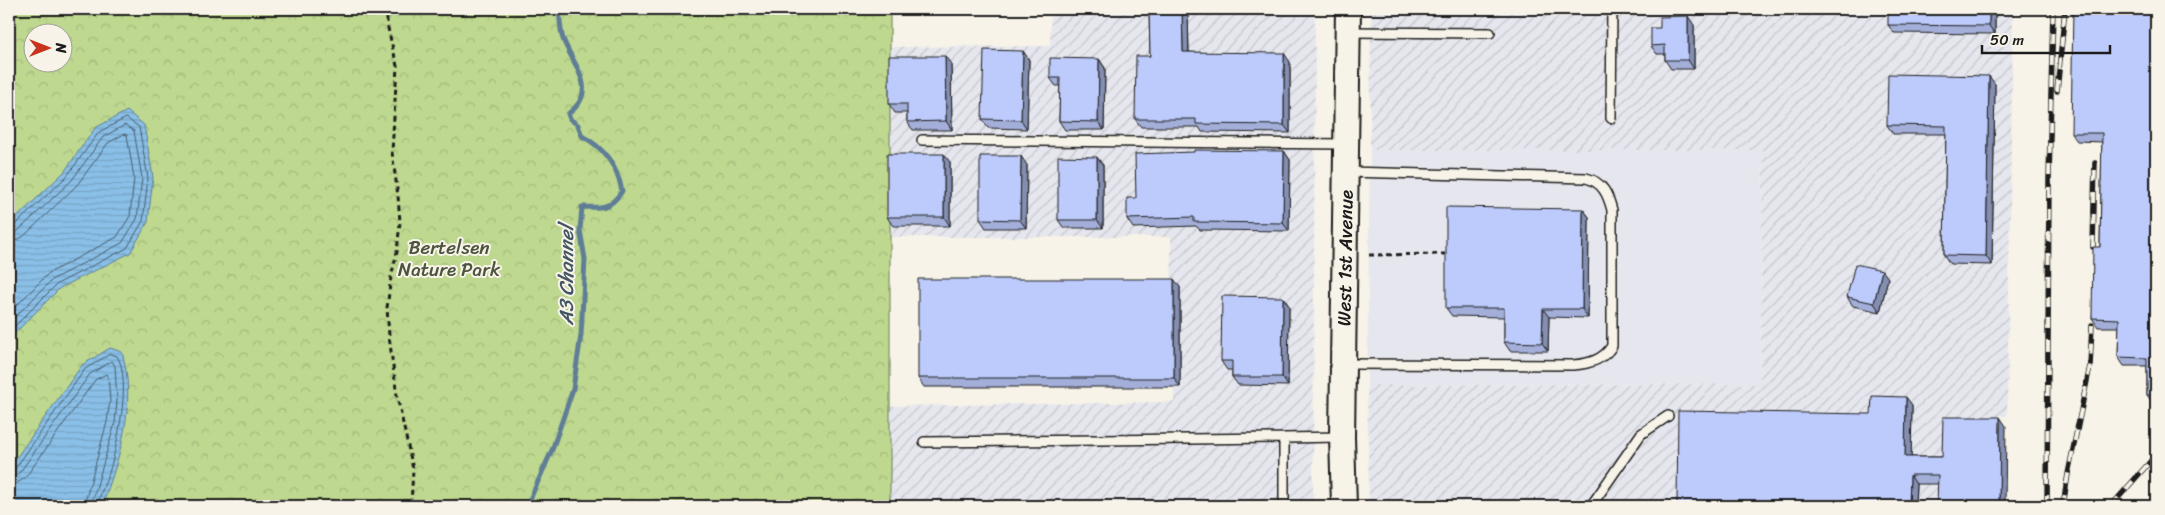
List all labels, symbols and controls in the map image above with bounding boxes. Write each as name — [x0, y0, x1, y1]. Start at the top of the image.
north arrow — [22, 22, 72, 72]
scale bar — [1982, 22, 2110, 54]
text: 50 m — [1990, 27, 2025, 53]
text: N — [48, 42, 73, 53]
street label: West 1st Avenue — [1327, 190, 1363, 326]
water label: A3 Channel — [549, 221, 584, 326]
park label: Bertelsen Nature Park — [398, 231, 501, 286]

